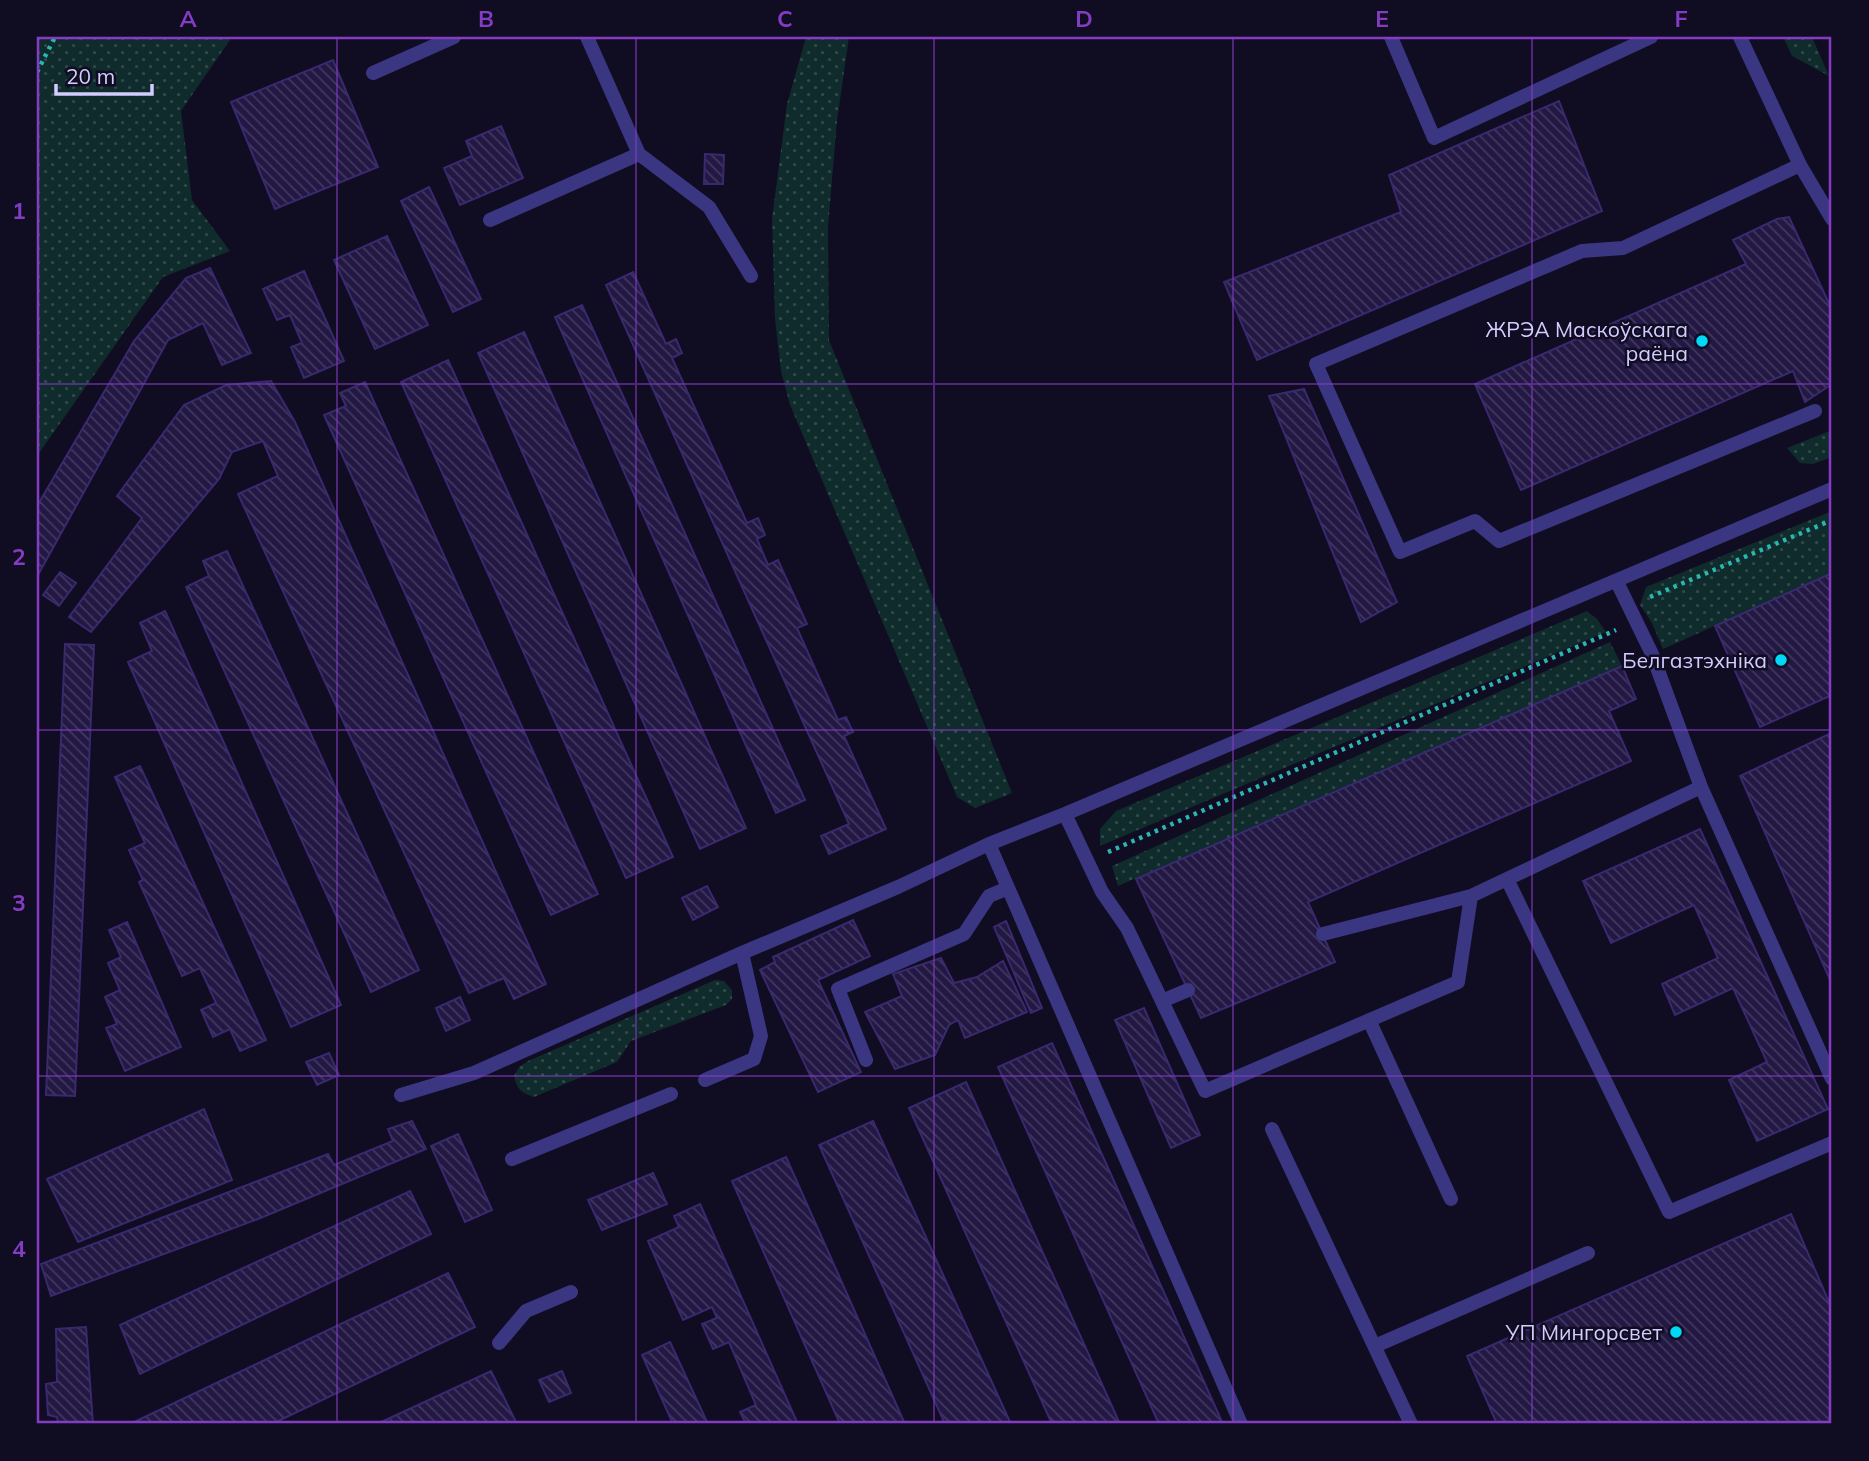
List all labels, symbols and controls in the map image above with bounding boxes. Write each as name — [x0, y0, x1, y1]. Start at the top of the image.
text: A — [179, 4, 197, 33]
text: B — [478, 4, 494, 33]
text: C — [777, 4, 793, 33]
text: D — [1075, 4, 1093, 33]
text: E — [1375, 4, 1389, 33]
text: F — [1674, 4, 1688, 33]
scale bar — [56, 52, 152, 96]
text: 20 m — [66, 63, 115, 89]
text: 1 — [12, 196, 26, 225]
place label: ЖРЭА Маскоўскага раёна — [1485, 316, 1688, 366]
marker: ЖРЭА Маскоўскага раёна — [1694, 333, 1710, 349]
text: 2 — [12, 542, 26, 571]
place label: Белгазтэхніка — [1622, 647, 1767, 673]
marker: Белгазтэхніка — [1773, 652, 1789, 668]
text: 3 — [12, 888, 26, 917]
text: 4 — [12, 1234, 26, 1263]
place label: УП Мингорсвет — [1505, 1319, 1662, 1345]
marker: УП Мингорсвет — [1668, 1324, 1684, 1340]

